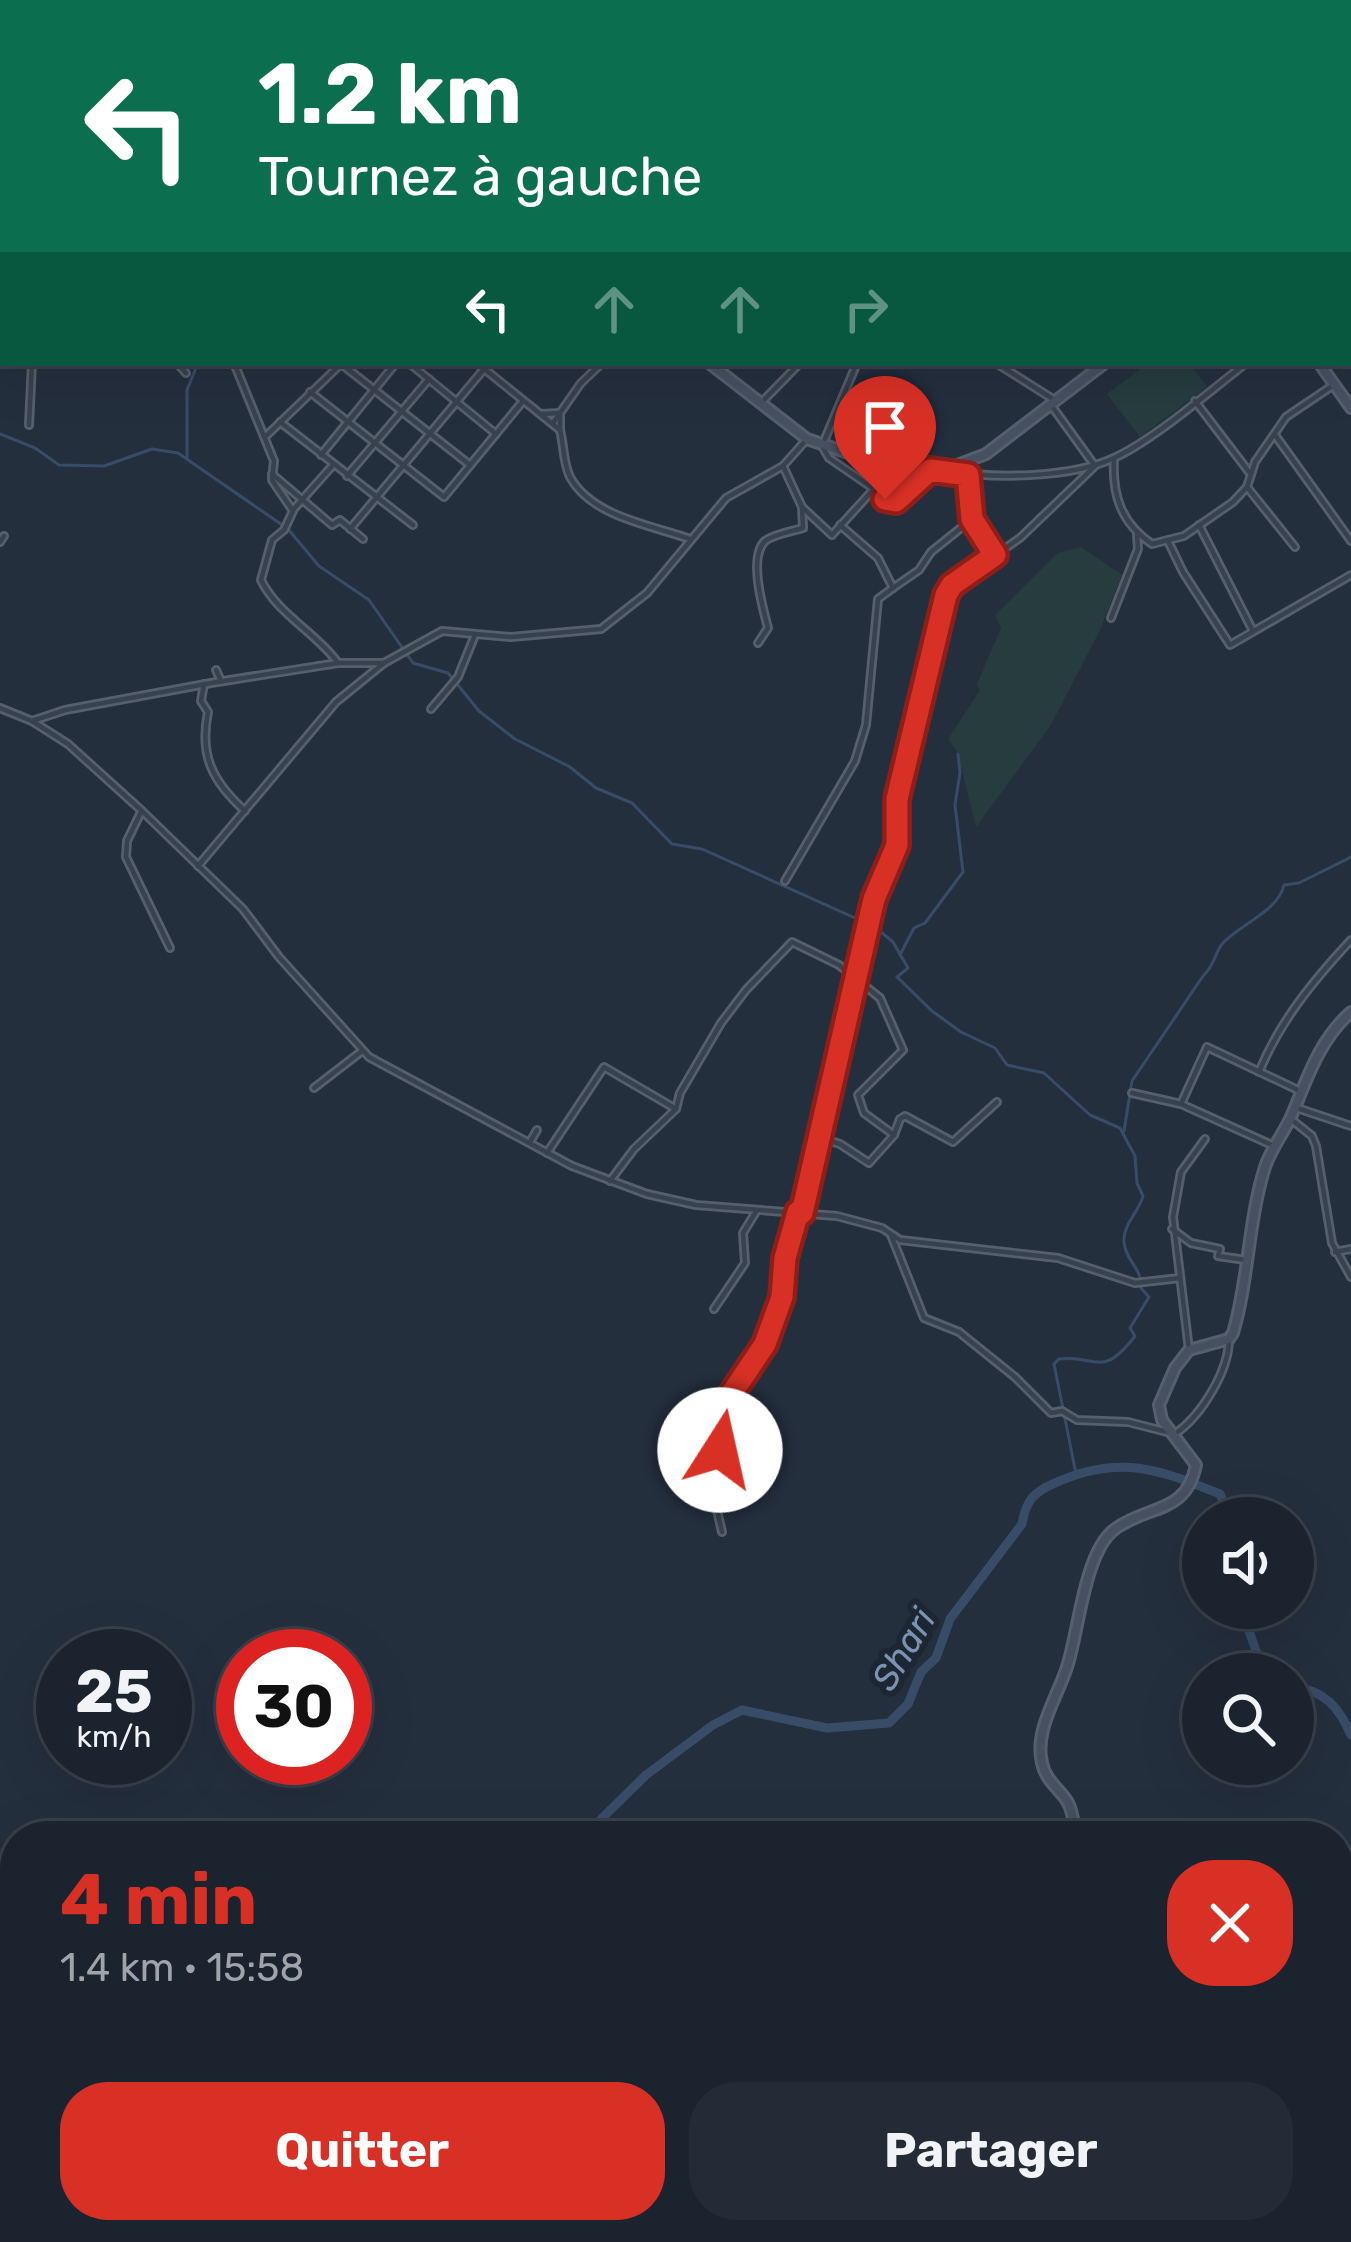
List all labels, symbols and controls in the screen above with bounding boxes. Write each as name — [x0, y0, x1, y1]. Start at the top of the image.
text: 1.2 km — [258, 44, 522, 144]
icon: left — [60, 48, 216, 204]
text: Tournez à gauche — [258, 145, 702, 209]
icon: left — [455, 276, 521, 342]
icon: ahead — [581, 276, 647, 342]
icon: ahead — [707, 276, 773, 342]
icon: right — [833, 276, 899, 342]
pin — [834, 376, 936, 499]
icon: arrive — [852, 394, 918, 460]
position arrow — [657, 1387, 783, 1513]
map controls — [1182, 1497, 1314, 1785]
button: sound — [1182, 1497, 1314, 1629]
water label: Shari — [862, 1599, 945, 1698]
speed limit sign: 30 — [216, 1629, 372, 1785]
button: search — [1182, 1653, 1314, 1785]
text: 25 — [75, 1656, 153, 1727]
text: km/h — [77, 1719, 151, 1755]
text: 4 min — [60, 1857, 257, 1942]
button: close — [1167, 1860, 1293, 1986]
text: 1.4 km · 15:58 — [60, 1945, 304, 1991]
button: Quitter — [60, 2082, 665, 2220]
button: Partager — [689, 2082, 1293, 2220]

